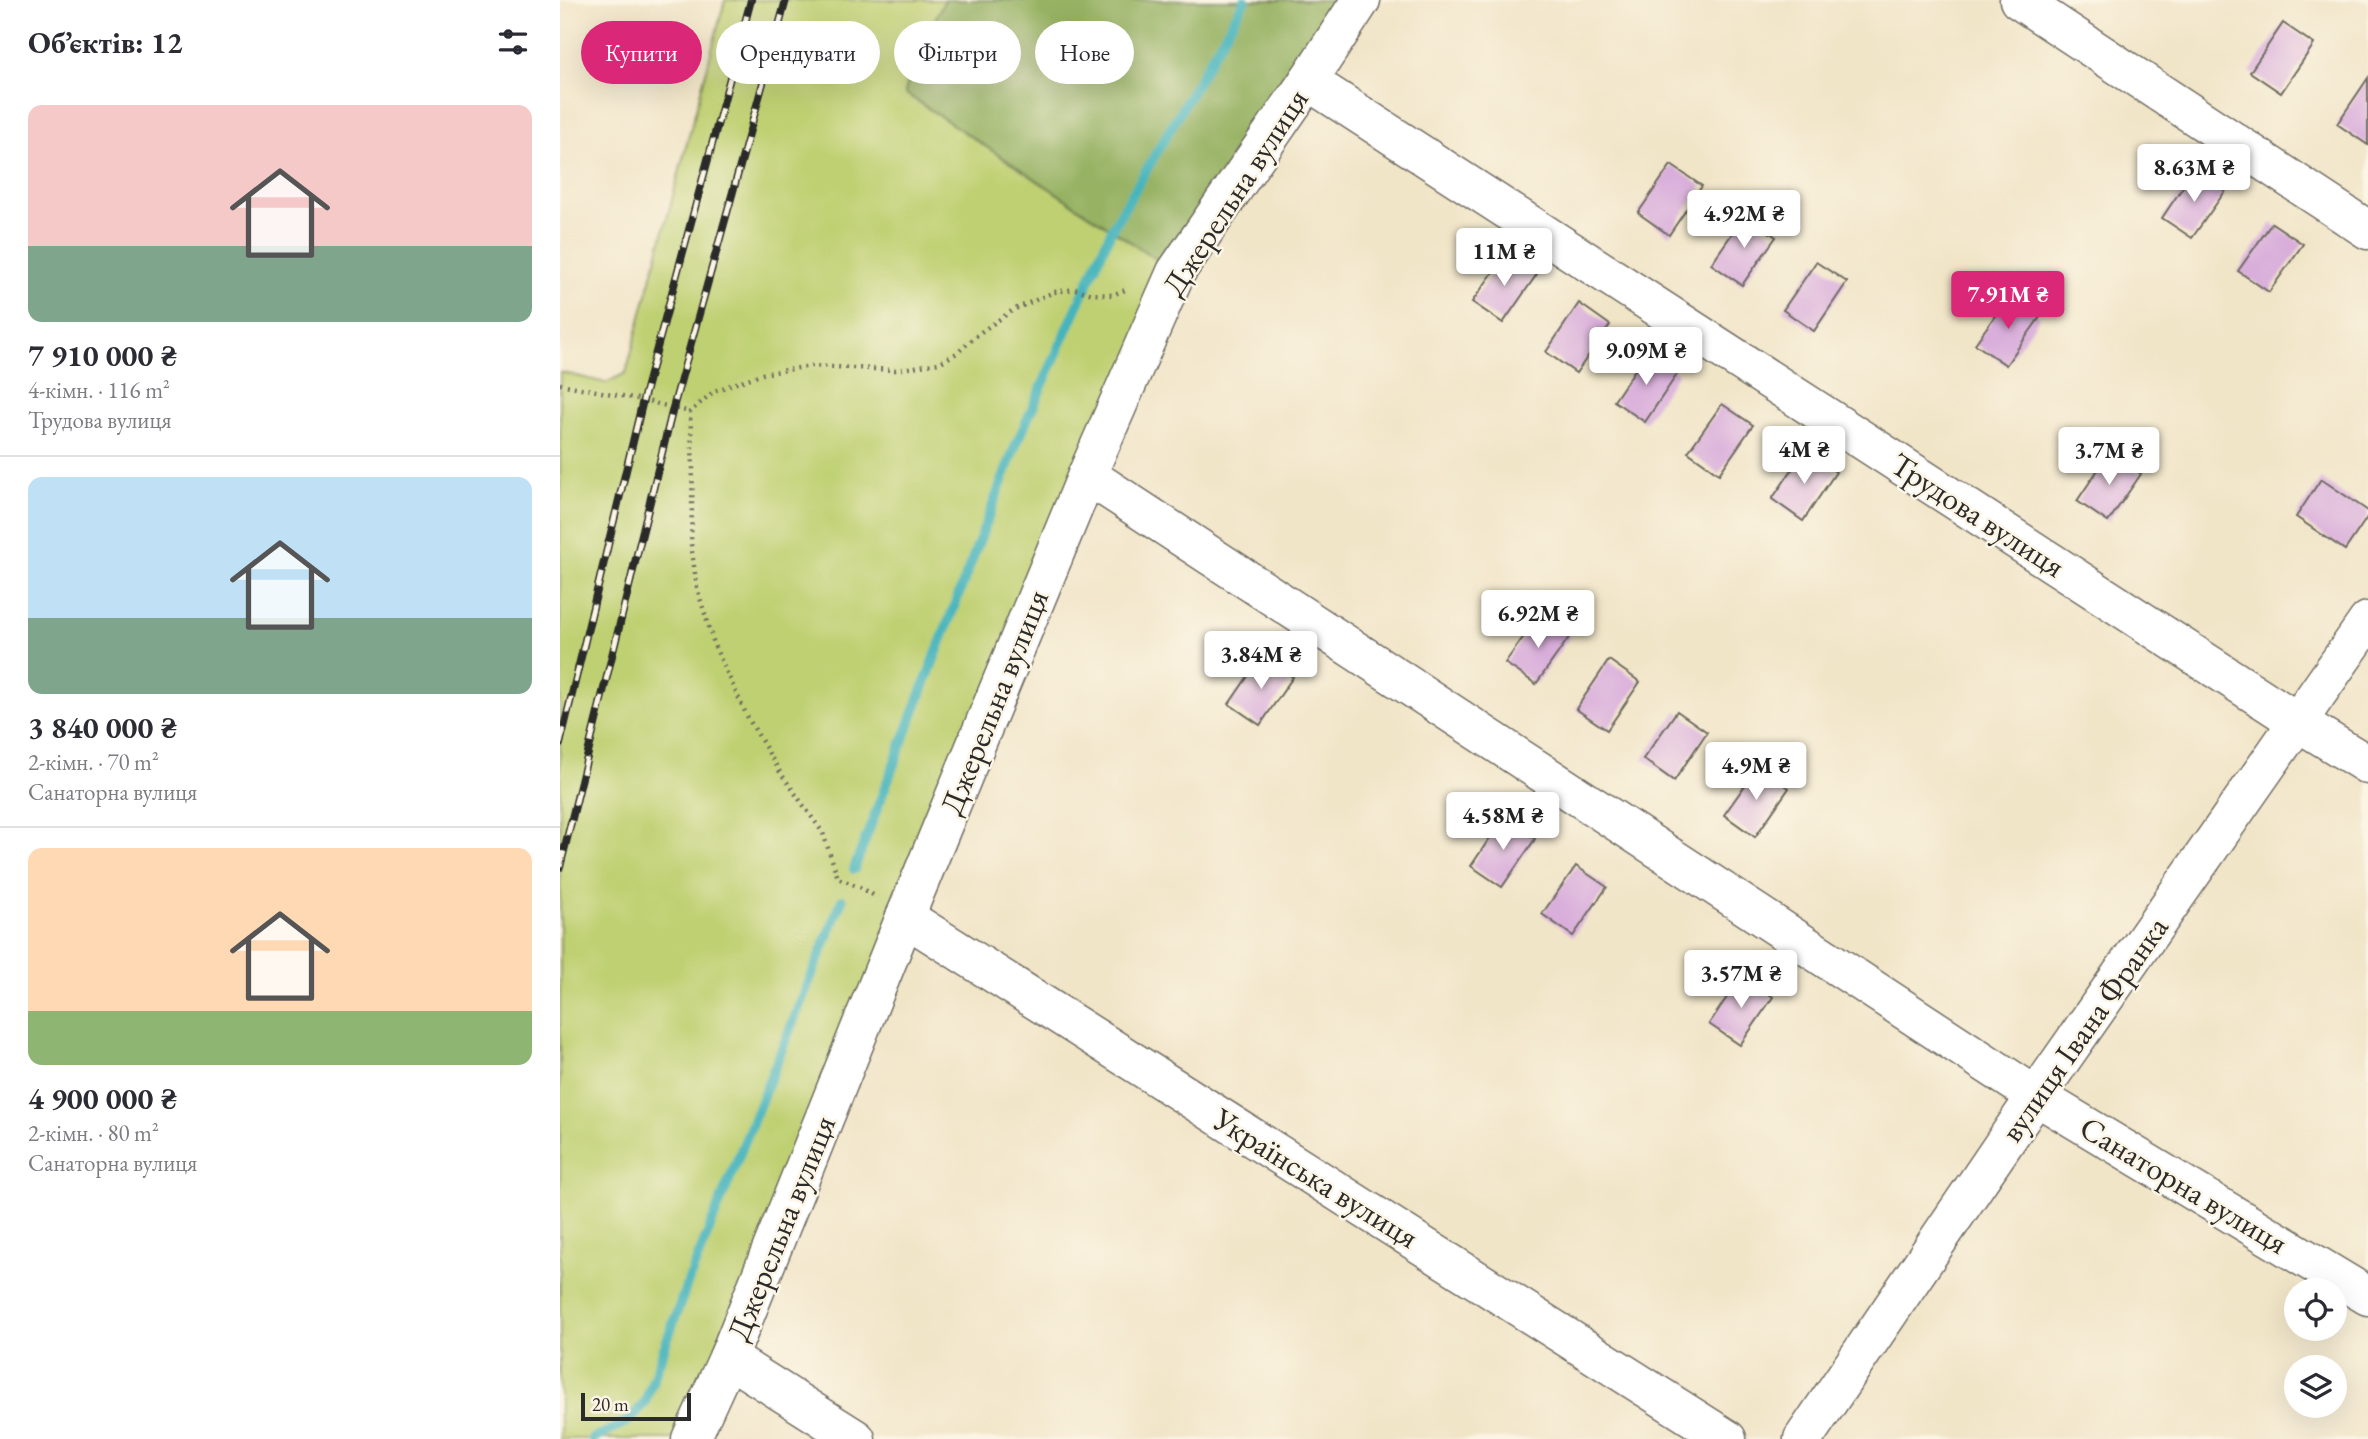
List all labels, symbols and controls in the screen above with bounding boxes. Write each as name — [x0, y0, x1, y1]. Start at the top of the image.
chip: Купити — [581, 21, 702, 84]
chip: Орендувати — [716, 21, 880, 84]
chip: Фільтри — [894, 21, 1021, 84]
chip: Нове — [1035, 21, 1134, 84]
text: Об’єктів: 12 — [28, 23, 183, 62]
icon: filters — [494, 23, 532, 61]
street label: Джерельна вулиця — [1152, 80, 1318, 304]
pin: 8.63M ₴ — [2129, 144, 2259, 204]
icon: home — [217, 150, 343, 276]
text: 8.63M ₴ — [2153, 152, 2235, 182]
pin: 4.92M ₴ — [1679, 190, 1809, 250]
text: 4.92M ₴ — [1703, 198, 1785, 228]
pin: 11M ₴ — [1455, 229, 1553, 288]
text: 11M ₴ — [1472, 236, 1536, 266]
pin: 7.91M ₴ — [1943, 272, 2073, 331]
text: 7.91M ₴ — [1967, 279, 2049, 309]
pin: 9.09M ₴ — [1581, 328, 1711, 387]
text: 9.09M ₴ — [1605, 335, 1687, 365]
text: 7 910 000 ₴ — [28, 336, 177, 375]
text: 4-кімн. · 116 m² — [28, 375, 170, 405]
text: Трудова вулиця — [28, 405, 172, 435]
pin: 4M ₴ — [1763, 426, 1845, 486]
pin: 3.7M ₴ — [2052, 428, 2166, 487]
text: 4M ₴ — [1778, 434, 1830, 464]
text: 3.7M ₴ — [2074, 435, 2144, 465]
street label: Трудова вулиця — [1883, 443, 2073, 587]
icon: home — [217, 522, 343, 648]
street label: Джерельна вулиця — [930, 583, 1058, 821]
pin: 6.92M ₴ — [1473, 590, 1603, 650]
text: 6.92M ₴ — [1497, 598, 1579, 628]
pin: 3.84M ₴ — [1196, 632, 1326, 691]
text: 3.84M ₴ — [1220, 639, 1302, 669]
text: 3 840 000 ₴ — [28, 708, 177, 747]
pin: 4.9M ₴ — [1699, 742, 1813, 802]
text: 2-кімн. · 70 m² — [28, 747, 159, 777]
text: 4.9M ₴ — [1721, 750, 1791, 780]
text: Санаторна вулиця — [28, 777, 197, 807]
pin: 4.58M ₴ — [1438, 792, 1568, 852]
text: 4.58M ₴ — [1462, 800, 1544, 830]
icon: home — [217, 893, 343, 1019]
street label: вулиця Івана Франка — [1990, 908, 2178, 1150]
pin: 3.57M ₴ — [1676, 950, 1806, 1010]
text: 3.57M ₴ — [1700, 958, 1782, 988]
text: 4 900 000 ₴ — [28, 1079, 177, 1118]
street label: Українська вулиця — [1205, 1098, 1427, 1258]
street label: Санаторна вулиця — [2072, 1106, 2296, 1264]
street label: Джерельна вулиця — [717, 1109, 845, 1347]
text: 2-кімн. · 80 m² — [28, 1118, 159, 1148]
text: Санаторна вулиця — [28, 1148, 197, 1178]
map controls — [2284, 1278, 2347, 1418]
button: locate — [2284, 1278, 2347, 1341]
button: layers — [2284, 1355, 2347, 1418]
scale bar — [581, 1390, 691, 1422]
text: 20 m — [592, 1392, 629, 1417]

